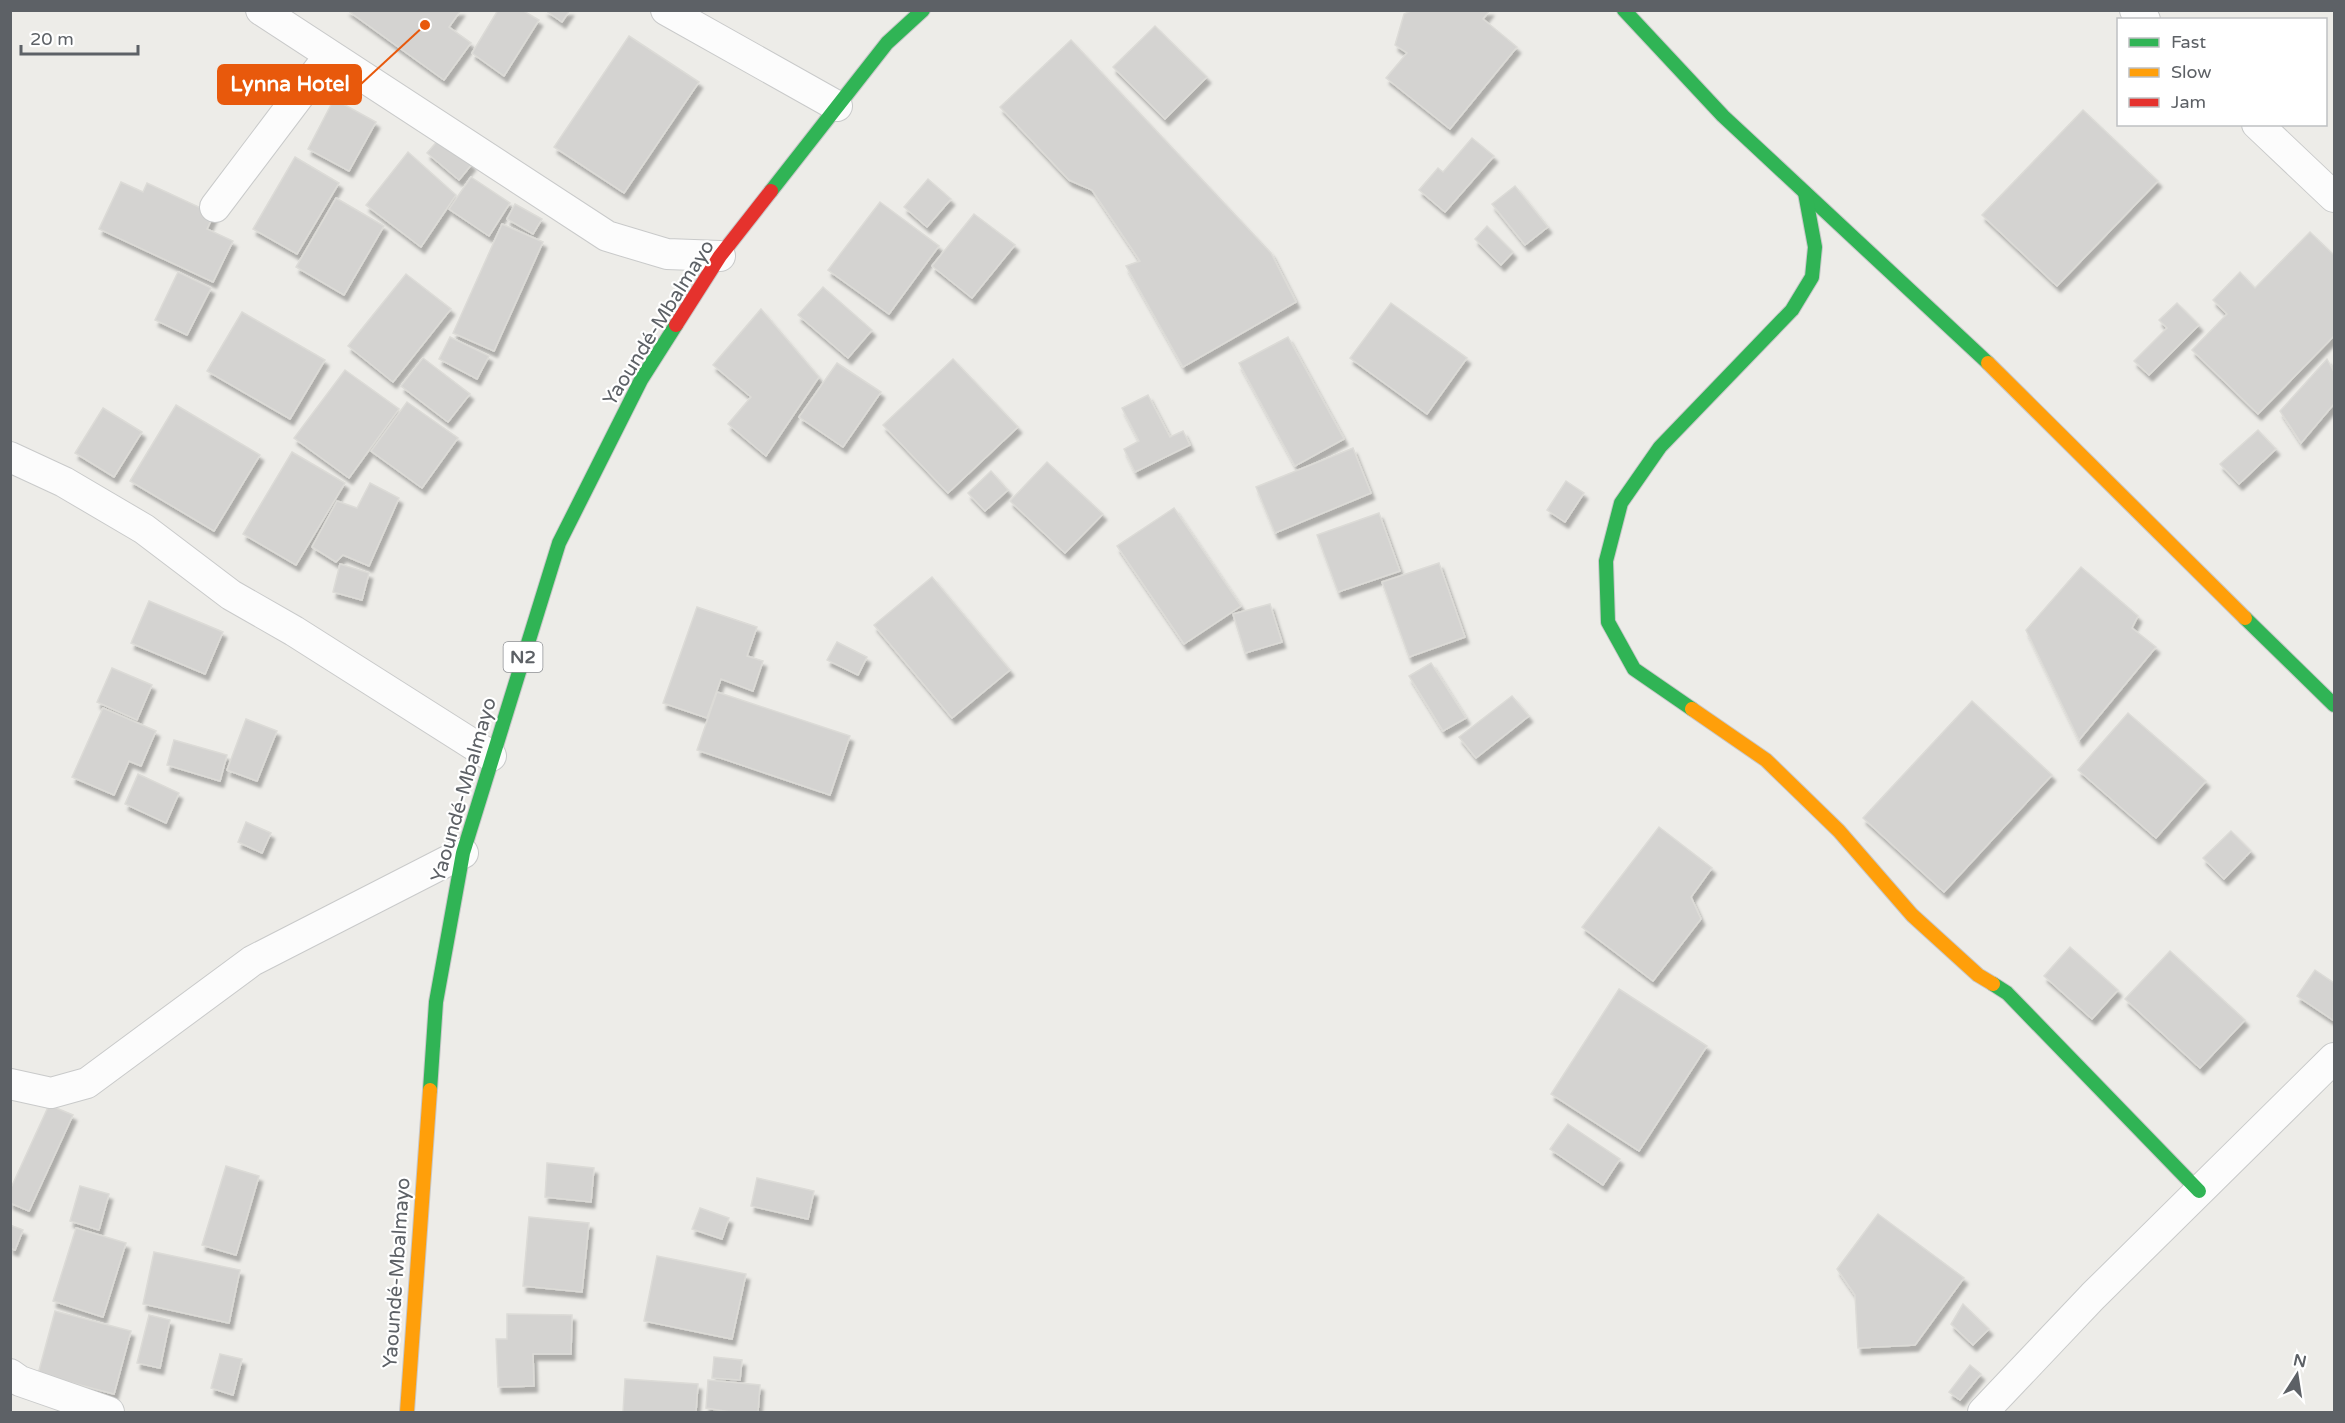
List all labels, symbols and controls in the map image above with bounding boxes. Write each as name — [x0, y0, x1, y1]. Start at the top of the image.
scale bar — [21, 18, 138, 56]
legend — [2117, 18, 2327, 126]
text: 20 m — [30, 28, 74, 50]
text: Fast — [2171, 31, 2206, 53]
text: Slow — [2171, 61, 2212, 83]
callout: Lynna Hotel — [218, 65, 361, 104]
text: Lynna Hotel — [230, 72, 350, 97]
text: Jam — [2171, 91, 2206, 113]
street label: Yaoundé-Mbalmayo — [598, 236, 720, 410]
road number: N2 — [504, 642, 542, 672]
street label: Yaoundé-Mbalmayo — [426, 695, 502, 885]
street label: Yaoundé-Mbalmayo — [378, 1177, 416, 1369]
north arrow — [2267, 1345, 2327, 1405]
text: N — [2292, 1350, 2308, 1372]

